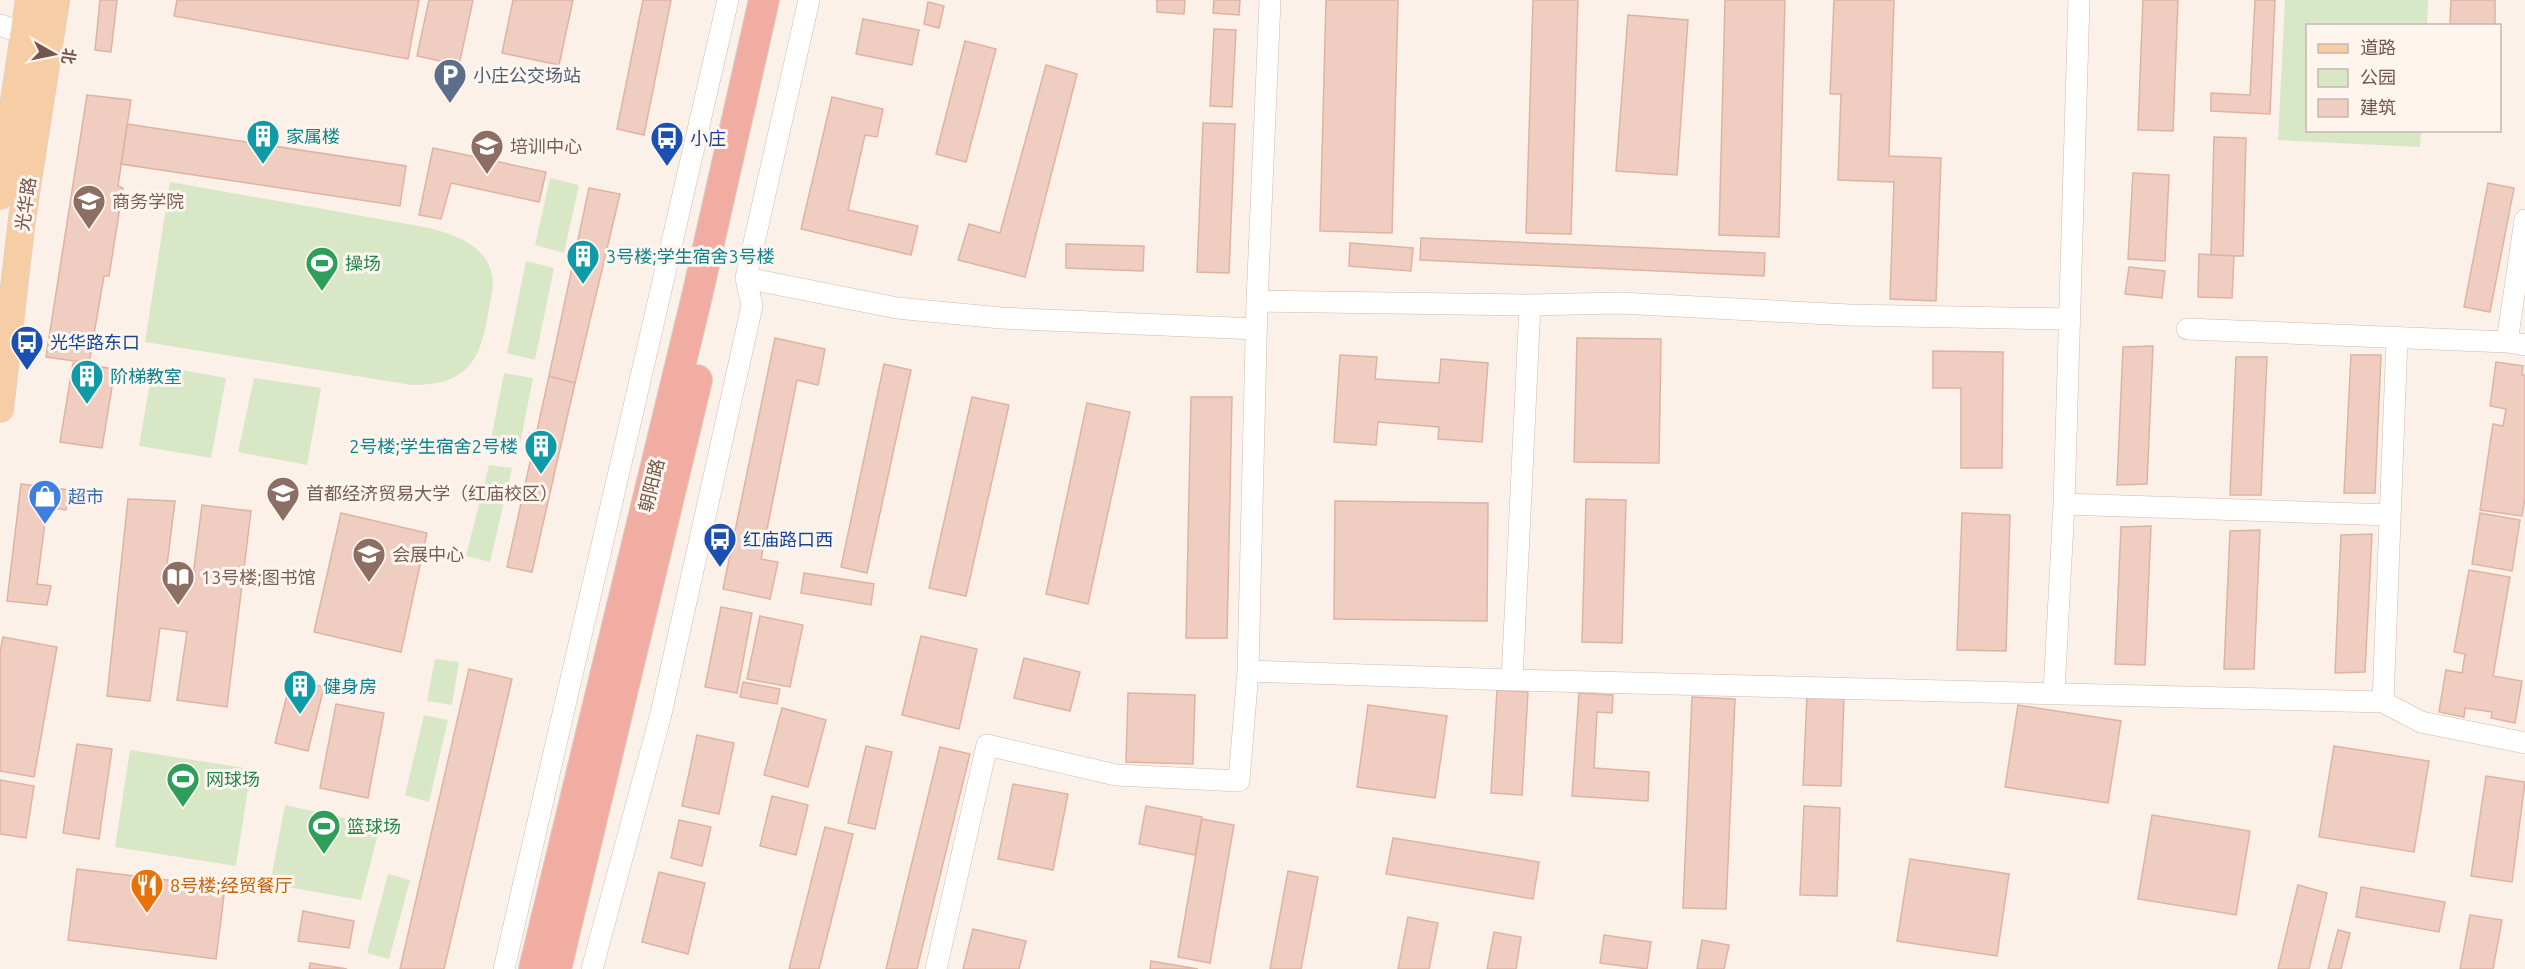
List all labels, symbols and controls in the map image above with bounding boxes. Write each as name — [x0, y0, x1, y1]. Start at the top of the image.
north arrow — [24, 24, 84, 84]
legend — [2306, 24, 2501, 132]
text: 道路 — [2360, 37, 2396, 57]
text: 北 — [59, 47, 79, 66]
parking icon: 小庄公交场站 — [432, 57, 468, 104]
place label: 小庄公交场站 — [473, 65, 581, 85]
text: 公园 — [2360, 67, 2396, 87]
text: 建筑 — [2360, 97, 2396, 117]
building icon: 家属楼 — [245, 118, 281, 165]
bus stop icon: 小庄 — [649, 120, 685, 167]
place label: 家属楼 — [286, 126, 340, 146]
school or university icon: 培训中心 — [469, 128, 505, 175]
place label: 小庄 — [690, 128, 726, 148]
place label: 培训中心 — [510, 136, 582, 156]
street label: 光华路 — [11, 176, 39, 232]
school or university icon: 商务学院 — [71, 183, 107, 230]
place label: 商务学院 — [112, 191, 184, 211]
building icon: 3号楼;学生宿舍3号楼 — [565, 238, 601, 285]
sports icon: 操场 — [304, 245, 340, 292]
place label: 3号楼;学生宿舍3号楼 — [606, 246, 775, 266]
place label: 操场 — [345, 253, 381, 273]
bus stop icon: 光华路东口 — [9, 324, 45, 371]
place label: 光华路东口 — [50, 332, 140, 352]
building icon: 阶梯教室 — [69, 358, 105, 405]
place label: 阶梯教室 — [110, 366, 182, 386]
building icon: 2号楼;学生宿舍2号楼 — [523, 428, 559, 475]
place label: 2号楼;学生宿舍2号楼 — [349, 436, 518, 456]
street label: 朝阳路 — [635, 456, 667, 514]
school or university icon: 首都经济贸易大学（红庙校区） — [265, 475, 301, 522]
shop icon: 超市 — [27, 478, 63, 525]
place label: 首都经济贸易大学（红庙校区） — [306, 483, 558, 503]
place label: 超市 — [68, 486, 104, 506]
bus stop icon: 红庙路口西 — [702, 521, 738, 568]
place label: 红庙路口西 — [743, 529, 833, 549]
school or university icon: 会展中心 — [351, 536, 387, 583]
place label: 会展中心 — [392, 544, 464, 564]
library icon: 13号楼;图书馆 — [160, 559, 196, 606]
place label: 13号楼;图书馆 — [201, 567, 316, 587]
building icon: 健身房 — [282, 668, 318, 715]
place label: 健身房 — [323, 676, 377, 696]
sports icon: 网球场 — [165, 761, 201, 808]
place label: 网球场 — [206, 769, 260, 789]
sports icon: 篮球场 — [306, 808, 342, 855]
place label: 篮球场 — [347, 816, 401, 836]
restaurant icon: 8号楼;经贸餐厅 — [129, 867, 165, 914]
place label: 8号楼;经贸餐厅 — [170, 875, 293, 895]

